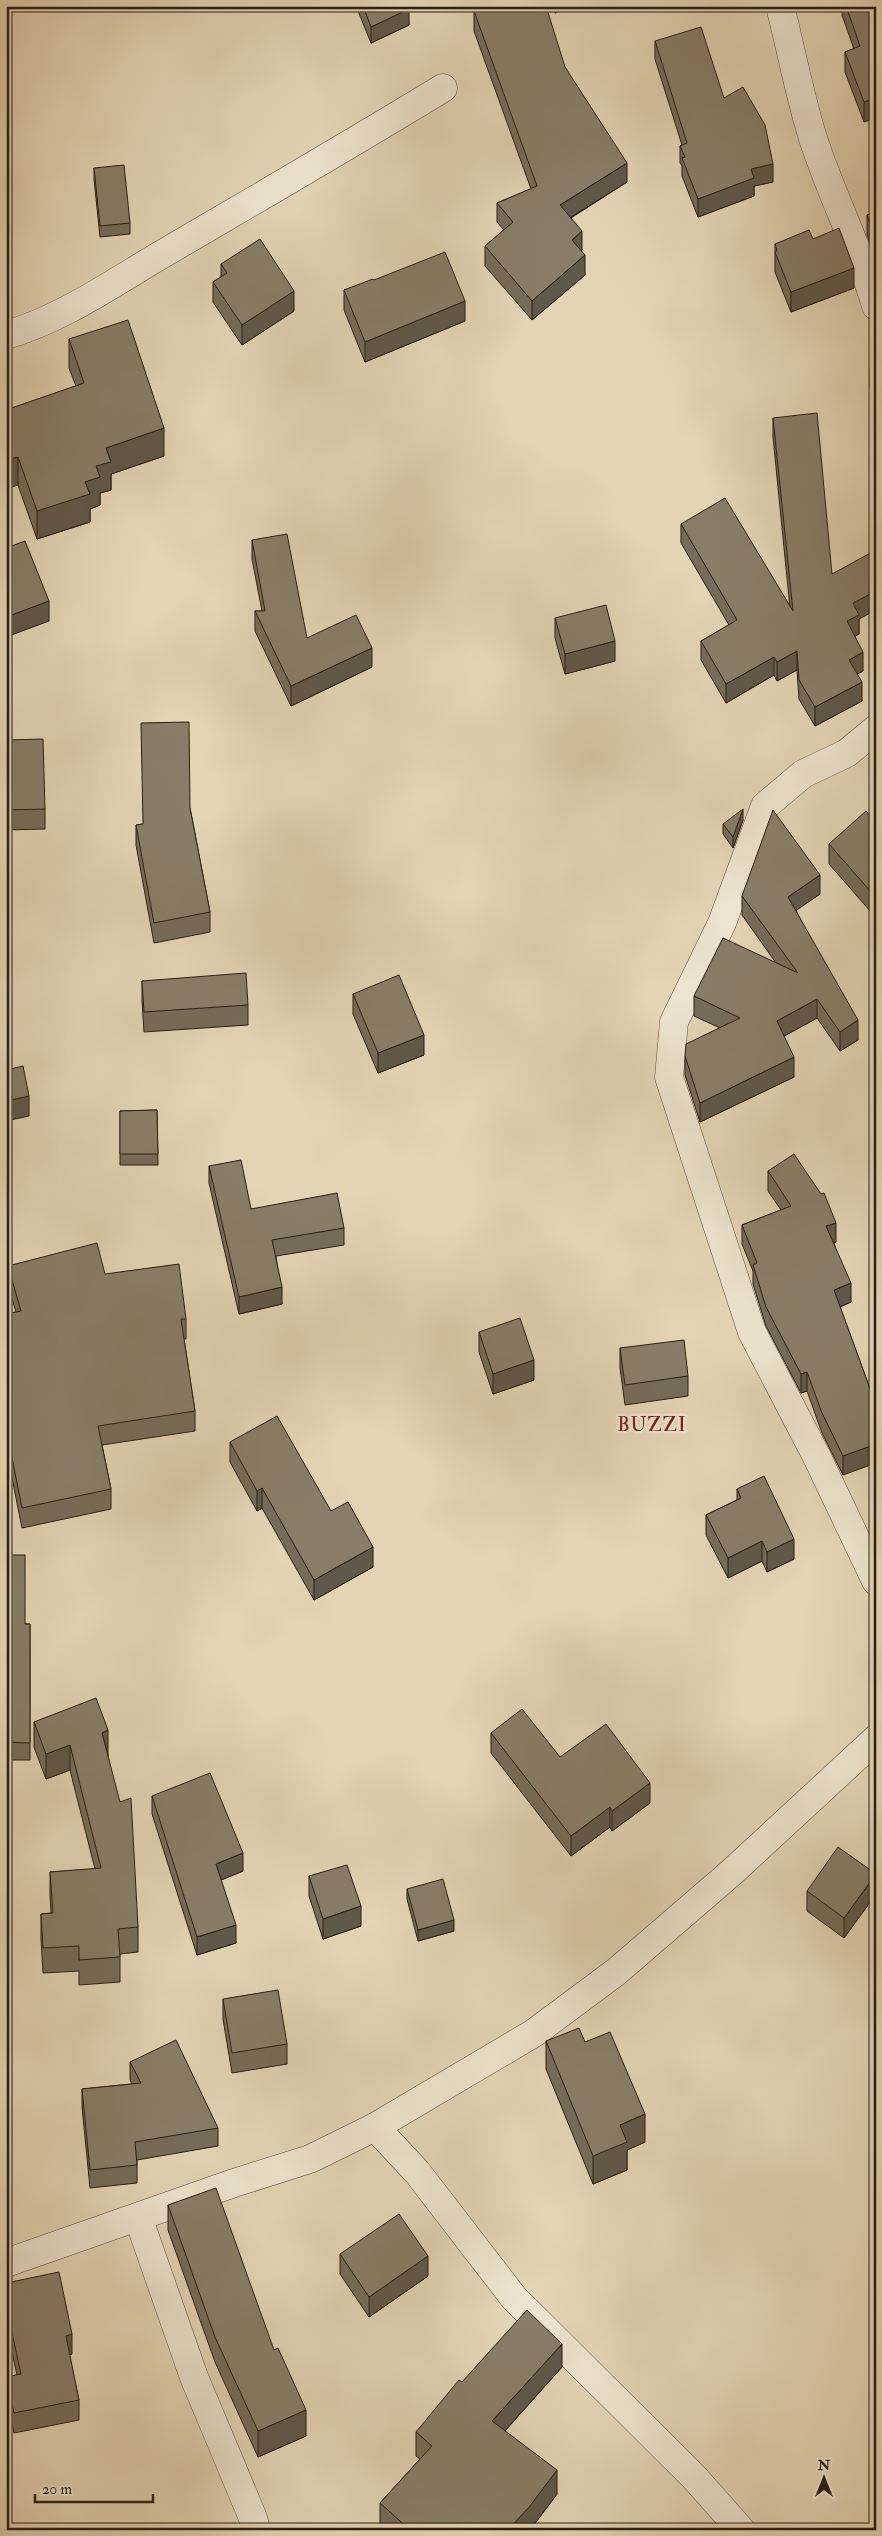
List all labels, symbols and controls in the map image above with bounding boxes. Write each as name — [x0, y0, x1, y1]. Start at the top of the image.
district label: BUZZI — [617, 1413, 687, 1437]
north arrow — [800, 2454, 850, 2504]
text: N — [817, 2457, 831, 2474]
scale bar — [35, 2471, 152, 2503]
text: 20 m — [42, 2480, 72, 2499]

